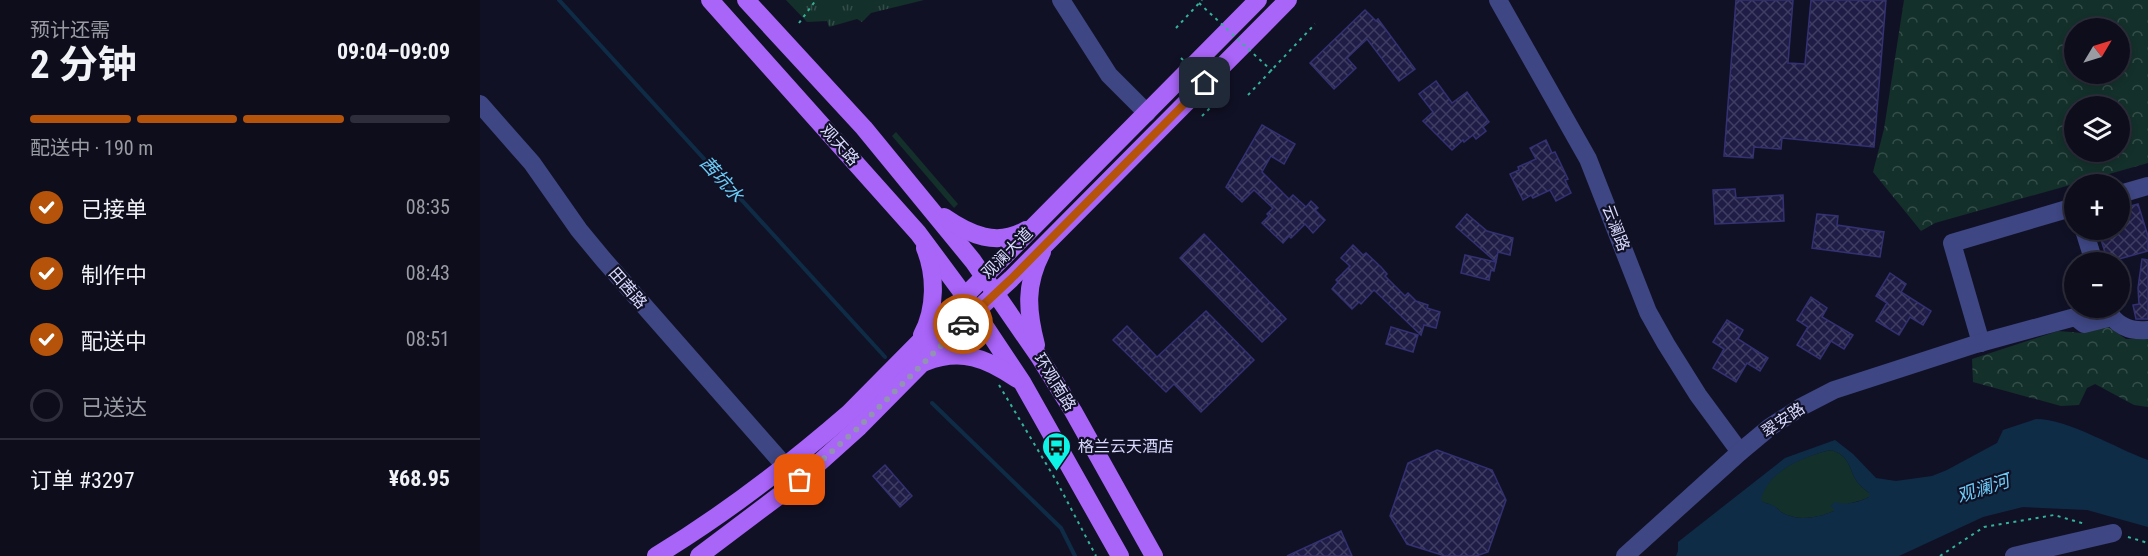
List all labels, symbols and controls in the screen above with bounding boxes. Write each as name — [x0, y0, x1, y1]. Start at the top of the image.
text: 预计还需 — [30, 18, 110, 42]
north arrow — [2064, 18, 2130, 84]
map controls — [2064, 18, 2130, 318]
text: 09:04–09:09 — [337, 39, 450, 64]
text: 2 分钟 — [30, 42, 137, 88]
pin — [1179, 57, 1230, 108]
icon: home — [1188, 66, 1221, 99]
button: layers — [2064, 96, 2130, 162]
street label: 观天路 — [817, 121, 863, 169]
text: 配送中 · 190 m — [30, 136, 153, 160]
water label: 茜坑水 — [696, 152, 749, 207]
button: + — [2064, 174, 2130, 240]
icon: check — [30, 191, 63, 224]
text: 08:35 — [406, 195, 450, 219]
text: 已接单 — [81, 197, 147, 222]
street label: 云澜路 — [1599, 202, 1633, 254]
street label: 观澜大道 — [978, 224, 1036, 282]
button: − — [2064, 252, 2130, 318]
icon: check — [30, 257, 63, 290]
text: 08:43 — [406, 261, 450, 285]
text: 制作中 — [81, 263, 147, 288]
street label: 田茜路 — [605, 264, 651, 312]
courier — [933, 294, 993, 354]
icon: car — [947, 308, 980, 341]
icon: check — [30, 323, 63, 356]
text: 08:51 — [406, 327, 450, 351]
text: 配送中 — [81, 329, 147, 354]
street label: 环观南路 — [1030, 350, 1080, 414]
text: 已送达 — [81, 395, 147, 420]
street label: 翠安路 — [1758, 399, 1808, 441]
bus stop icon: 格兰云天酒店 — [1041, 430, 1073, 472]
place label: 格兰云天酒店 — [1078, 437, 1174, 456]
pin — [774, 454, 825, 505]
icon: bag — [783, 463, 816, 496]
text: ¥68.95 — [389, 466, 450, 491]
text: 订单 #3297 — [30, 468, 135, 493]
water label: 观澜河 — [1954, 469, 2015, 506]

